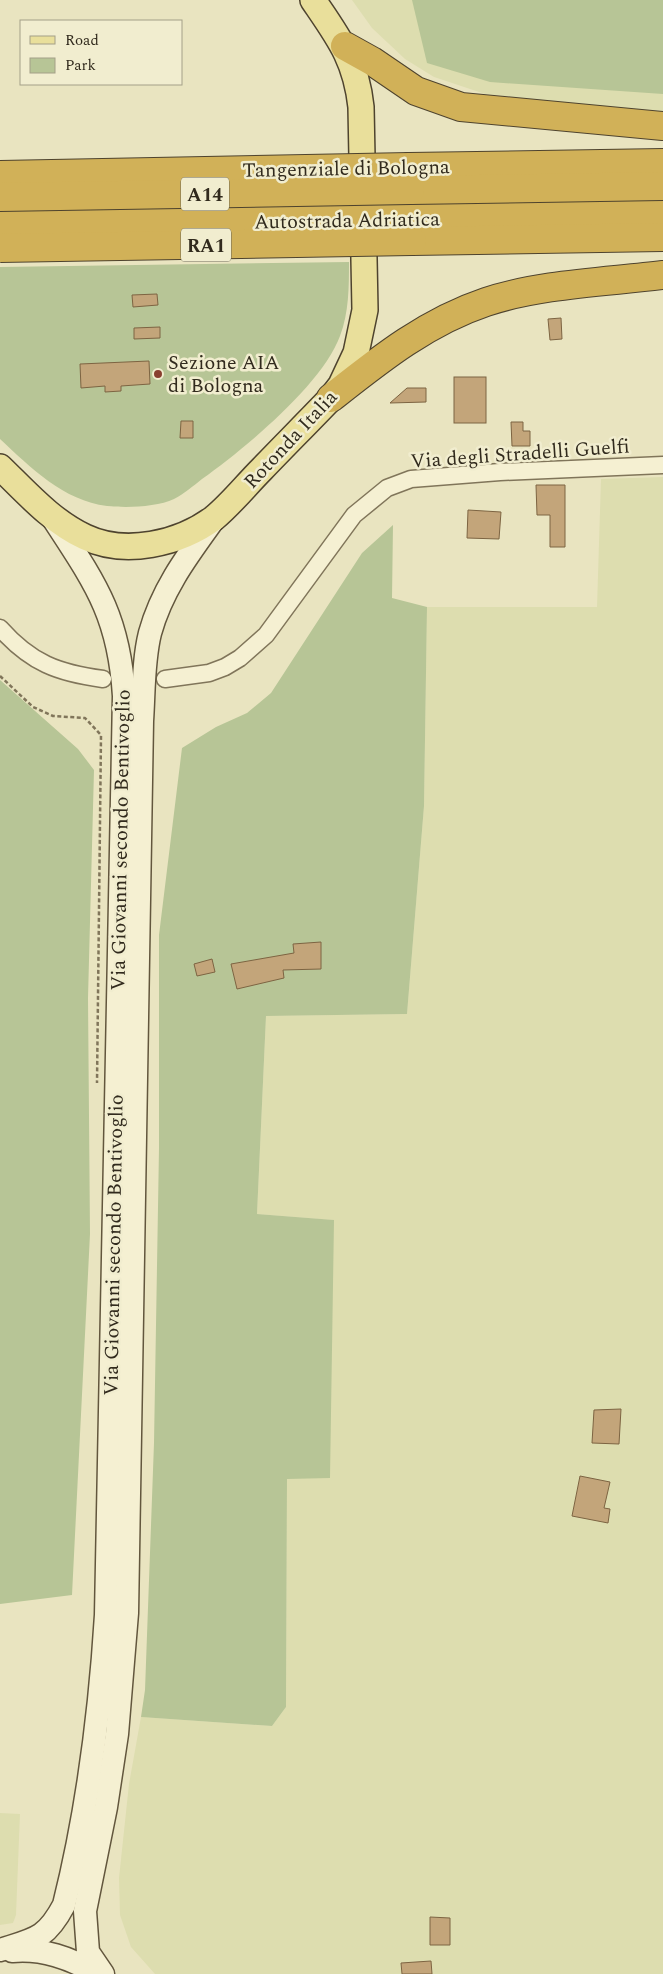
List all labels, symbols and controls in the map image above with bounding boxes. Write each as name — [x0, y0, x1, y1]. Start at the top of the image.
legend — [20, 20, 182, 85]
text: Road — [65, 29, 99, 52]
text: Park — [65, 54, 96, 77]
street label: Tangenziale di Bologna — [242, 152, 450, 186]
road number: A14 — [181, 178, 229, 210]
street label: Autostrada Adriatica — [254, 204, 440, 238]
road number: RA1 — [181, 228, 231, 262]
place label: Sezione AIA di Bologna — [168, 348, 280, 401]
marker: Sezione AIA di Bologna — [152, 368, 164, 380]
street label: Rotonda Italia — [237, 383, 345, 496]
street label: Via degli Stradelli Guelfi — [409, 431, 631, 477]
street label: Via Giovanni secondo Bentivoglio — [103, 689, 139, 991]
street label: Via Giovanni secondo Bentivoglio — [96, 1094, 132, 1396]

